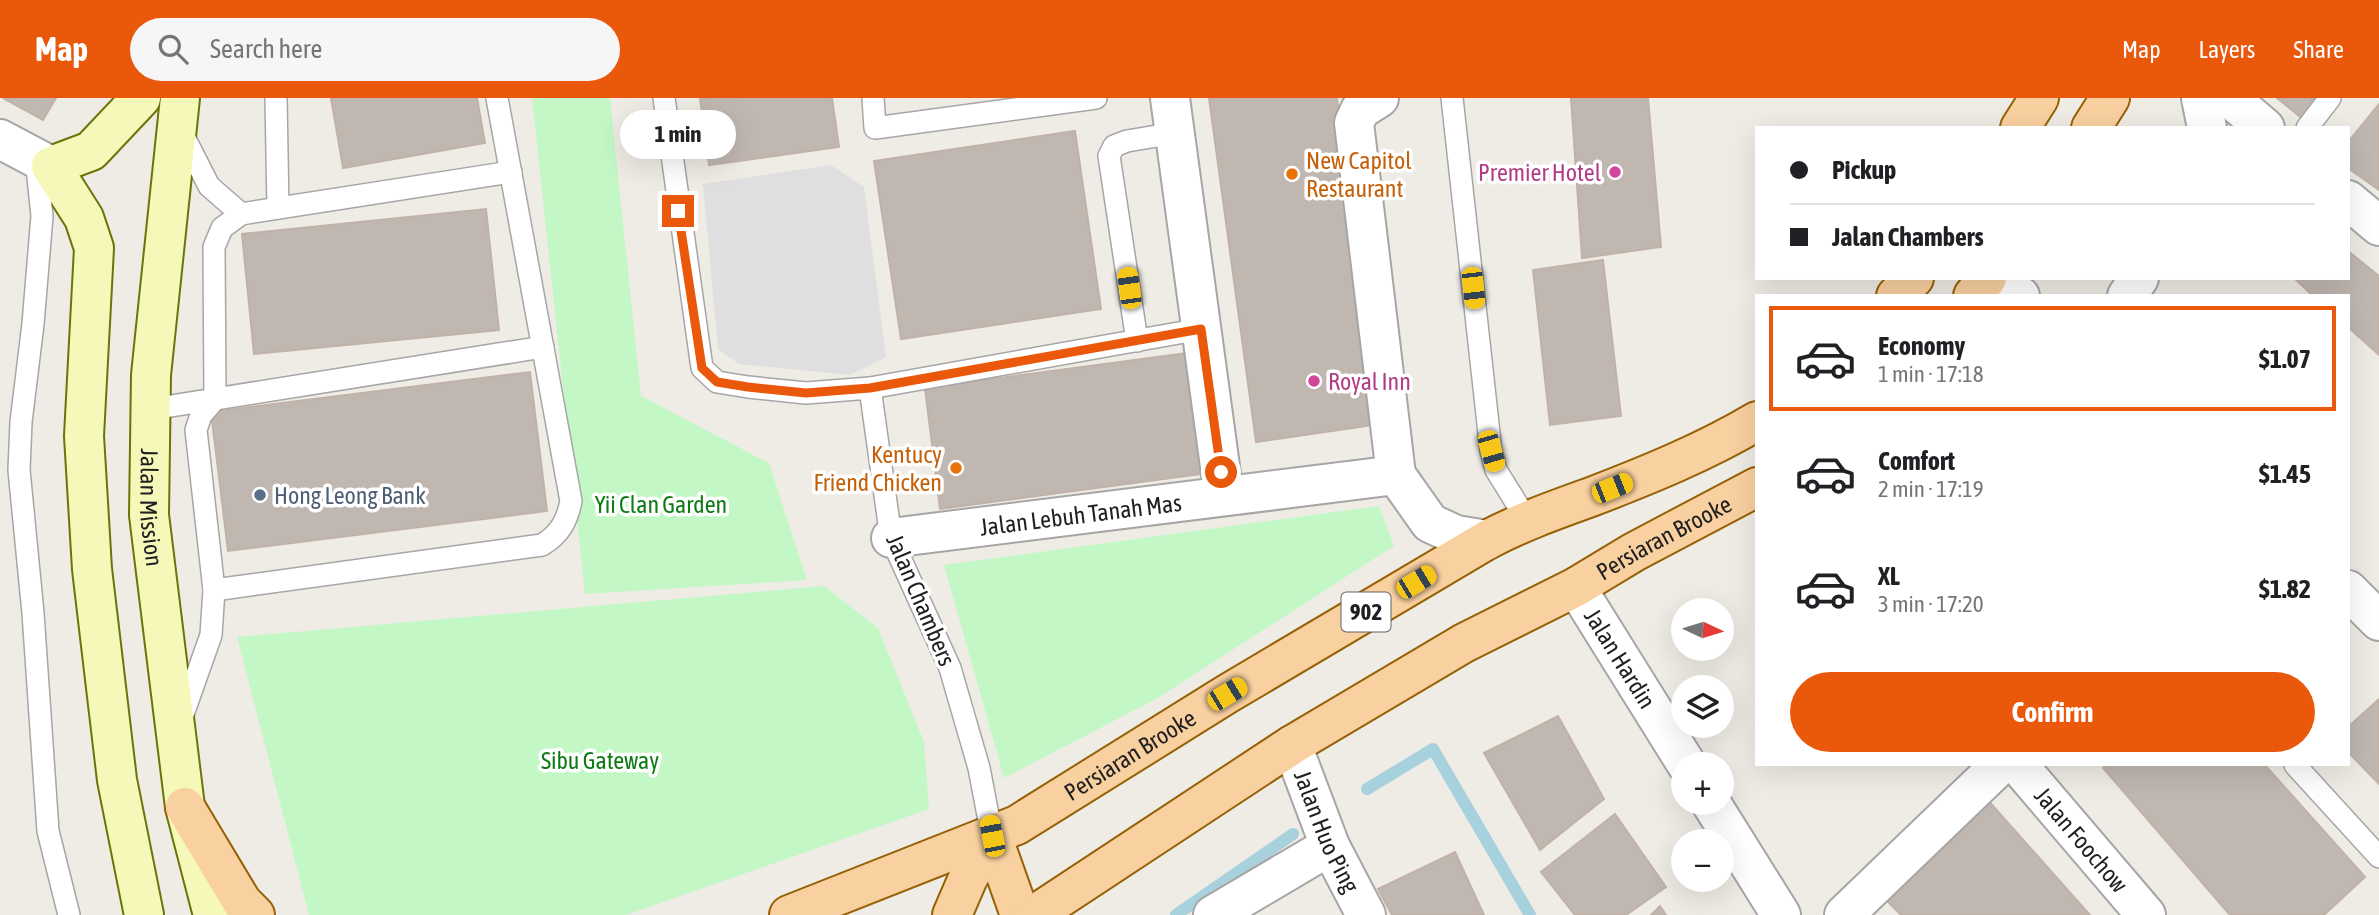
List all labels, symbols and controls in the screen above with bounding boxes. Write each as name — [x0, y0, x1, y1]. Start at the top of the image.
search box — [130, 18, 620, 81]
text: Map — [35, 30, 88, 68]
icon: search — [154, 30, 192, 68]
text: Search here — [210, 34, 322, 64]
text: Map — [2122, 36, 2161, 63]
text: Layers — [2199, 36, 2255, 63]
text: Share — [2293, 36, 2344, 63]
callout: 1 min — [620, 109, 736, 158]
text: 1 min — [655, 121, 701, 147]
place label: New Capitol Restaurant — [1306, 147, 1412, 202]
text: Pickup — [1832, 155, 1896, 185]
place label: Premier Hotel — [1478, 159, 1602, 186]
marker: Premier Hotel — [1607, 164, 1623, 180]
marker: New Capitol Restaurant — [1284, 166, 1300, 182]
route end — [662, 195, 694, 227]
text: Jalan Chambers — [1832, 222, 1984, 252]
car — [1116, 266, 1143, 310]
car — [1461, 266, 1486, 310]
icon: car — [1794, 327, 1857, 390]
text: Economy — [1878, 331, 1965, 361]
text: $1.07 — [2259, 344, 2311, 374]
text: 1 min · 17:18 — [1878, 361, 1984, 387]
place label: Royal Inn — [1328, 368, 1411, 395]
marker: Royal Inn — [1306, 373, 1322, 389]
car — [1476, 428, 1507, 474]
place label: Kentucy Friend Chicken — [814, 441, 942, 496]
icon: car — [1794, 442, 1857, 505]
text: Comfort — [1878, 446, 1955, 476]
street label: Jalan Mission — [135, 448, 169, 568]
route start — [1205, 456, 1237, 488]
text: $1.45 — [2259, 459, 2311, 489]
marker: Kentucy Friend Chicken — [948, 460, 964, 476]
car — [1589, 470, 1636, 506]
text: 2 min · 17:19 — [1878, 476, 1984, 502]
place label: Hong Leong Bank — [274, 482, 426, 509]
marker: Hong Leong Bank — [252, 487, 268, 503]
street label: Jalan Lebuh Tanah Mas — [978, 488, 1183, 540]
street label: Persiaran Brooke — [1591, 490, 1736, 585]
park label: Yii Clan Garden — [595, 491, 727, 518]
street label: Jalan Chambers — [881, 530, 961, 670]
icon: car — [1794, 557, 1857, 620]
text: XL — [1878, 561, 1900, 591]
car — [1393, 562, 1440, 602]
text: $1.82 — [2259, 574, 2311, 604]
text: 3 min · 17:20 — [1878, 591, 1984, 617]
road number: 902 — [1342, 592, 1390, 632]
north arrow — [1671, 598, 1734, 662]
map controls — [1671, 598, 1734, 892]
street label: Jalan Hardin — [1579, 604, 1662, 713]
button: Confirm — [1790, 672, 2315, 752]
car — [1204, 674, 1251, 714]
button: layers — [1671, 675, 1734, 738]
street label: Persiaran Brooke — [1059, 704, 1200, 806]
park label: Sibu Gateway — [541, 747, 659, 774]
button: + — [1671, 752, 1734, 815]
street label: Jalan Huo Ping — [1289, 766, 1366, 897]
street label: Jalan Foochow — [2029, 782, 2134, 897]
car — [978, 813, 1007, 859]
button: − — [1671, 829, 1734, 892]

